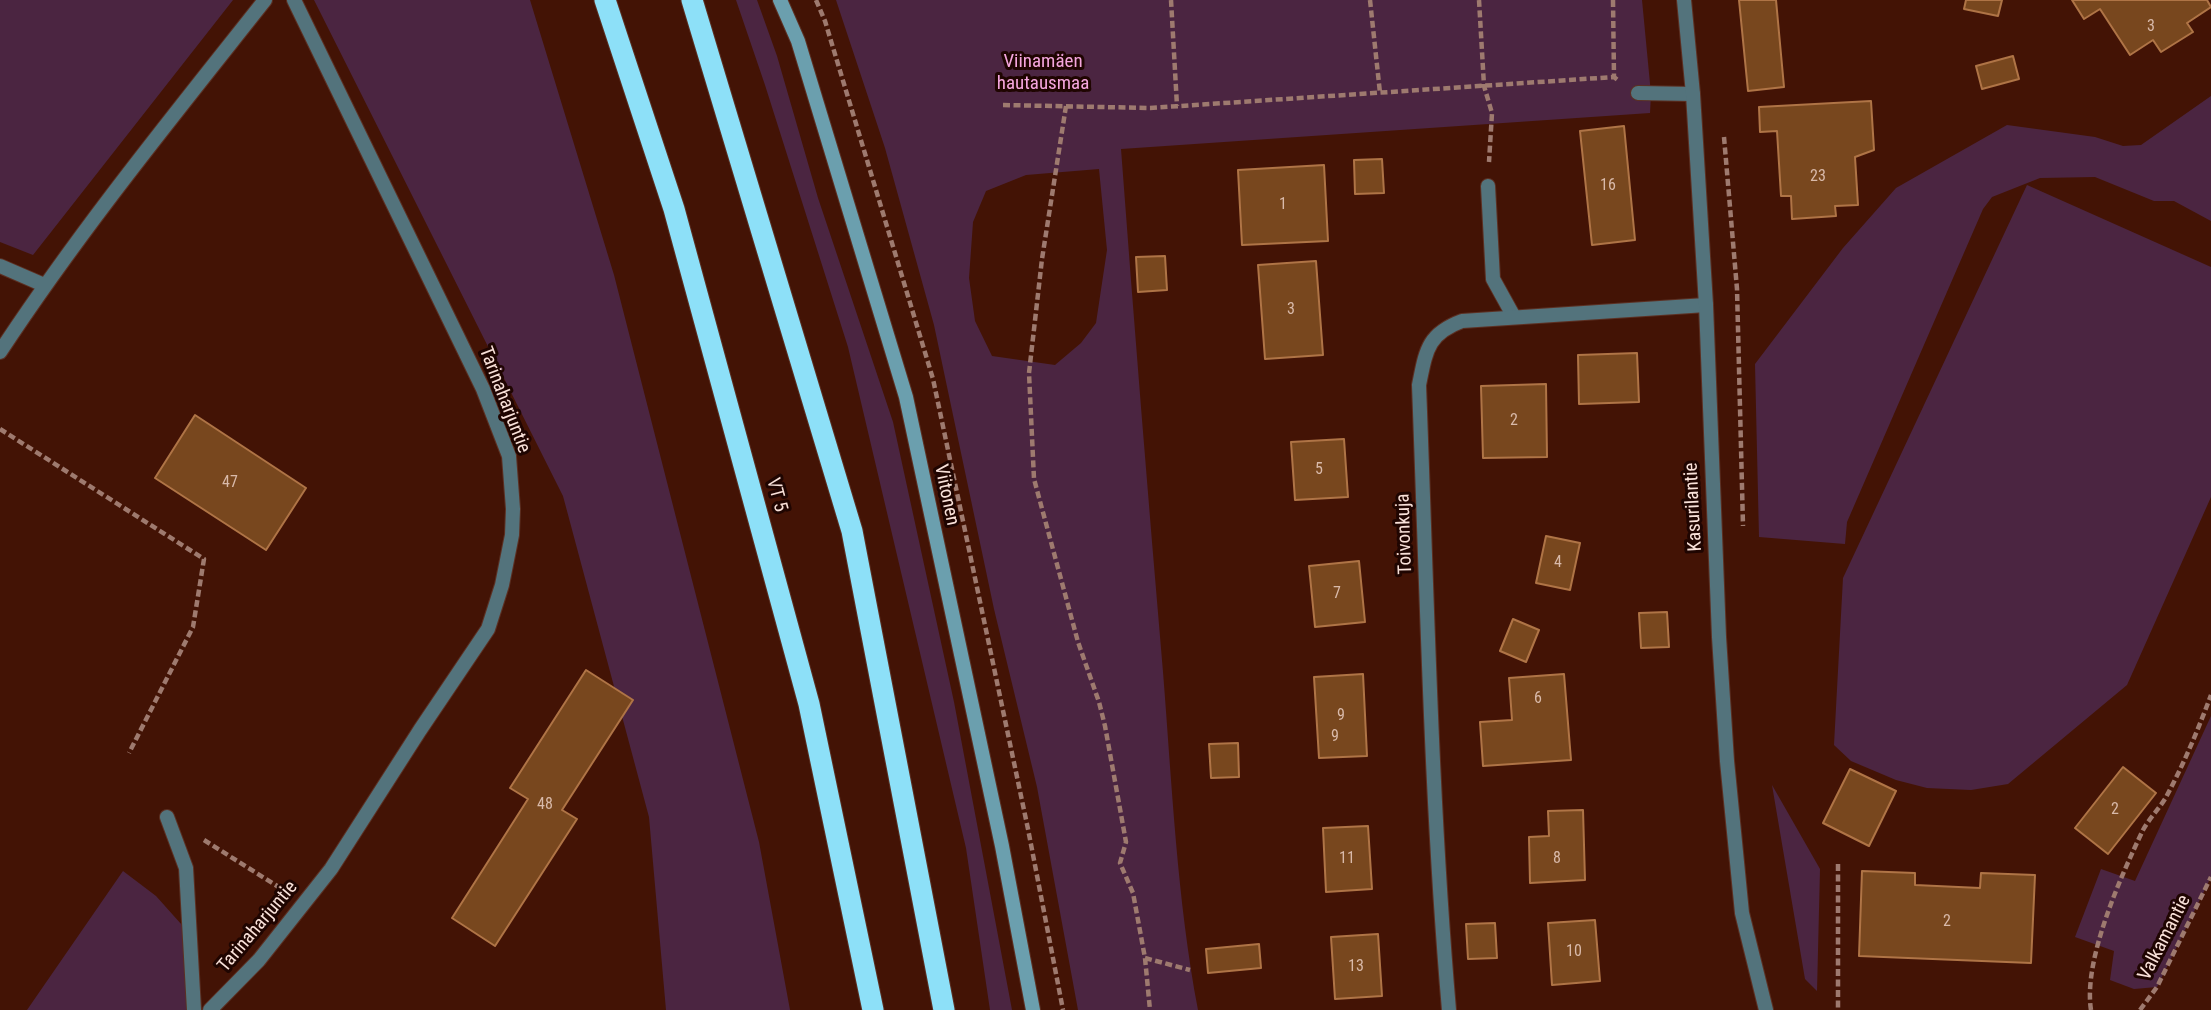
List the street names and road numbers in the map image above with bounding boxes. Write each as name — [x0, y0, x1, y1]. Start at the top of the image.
street label: Tarinaharjuntie — [473, 344, 535, 456]
street label: Viitonen — [928, 462, 964, 528]
street label: Kasurilantie — [1680, 462, 1708, 552]
street label: VT 5 — [761, 475, 791, 515]
street label: Toivonkuja — [1392, 493, 1418, 575]
street label: Tarinaharjuntie — [213, 877, 303, 977]
street label: Valkamantie — [2134, 891, 2196, 985]

